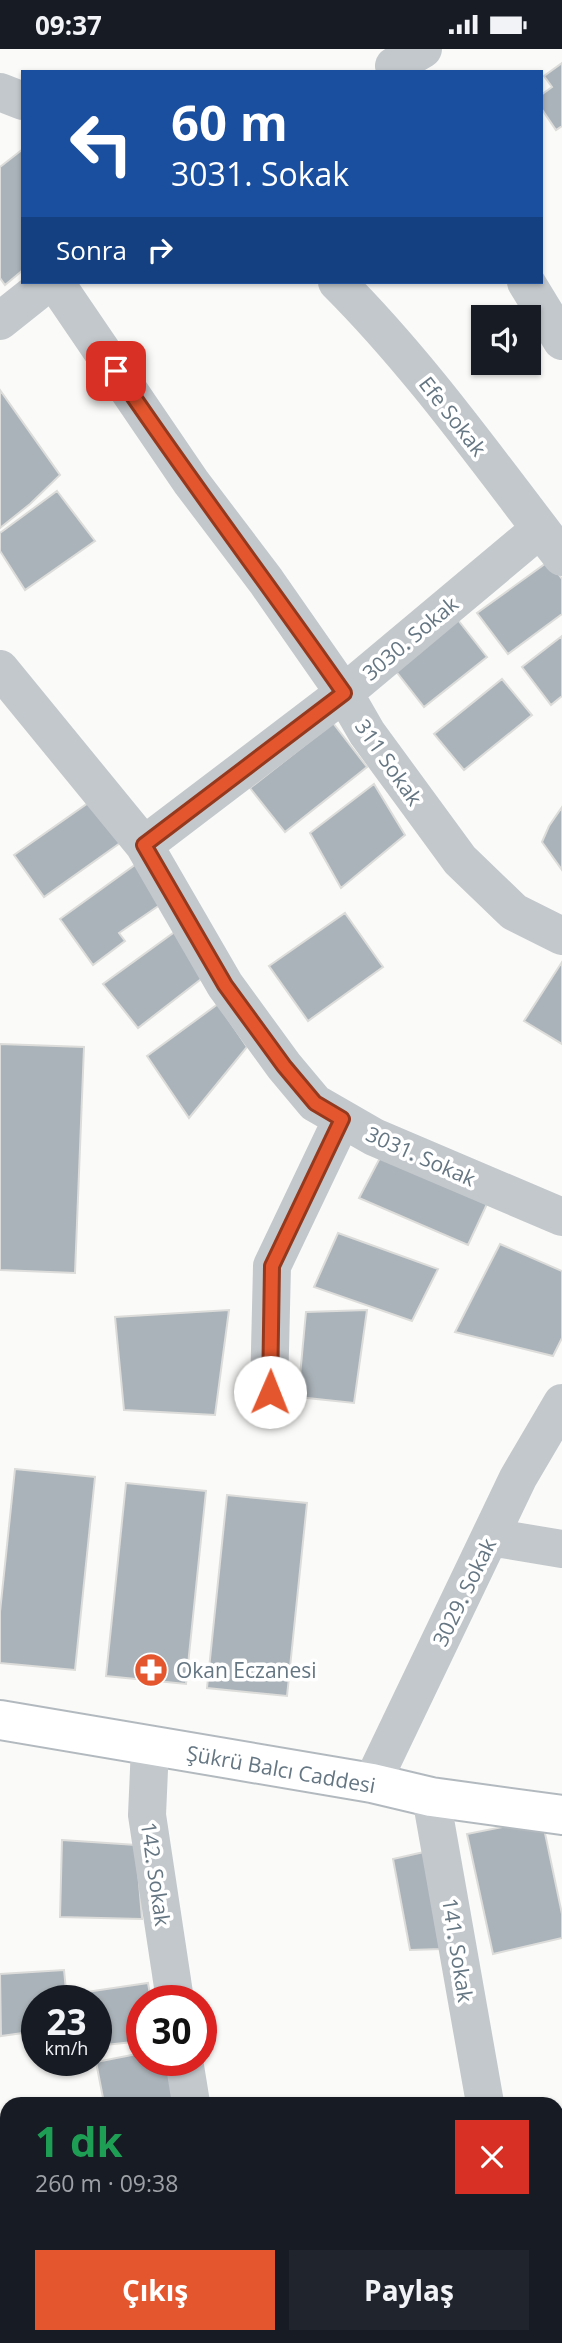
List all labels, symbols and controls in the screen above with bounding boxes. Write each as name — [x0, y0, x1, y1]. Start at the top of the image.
text: 09:37 — [35, 7, 102, 43]
text: 60 m — [171, 89, 288, 155]
icon: left — [56, 98, 147, 189]
text: 3031. Sokak — [171, 152, 349, 195]
icon: right — [141, 231, 179, 269]
text: Sonra — [56, 232, 127, 268]
map controls — [471, 305, 541, 375]
button: sound — [471, 305, 541, 375]
pin — [86, 341, 146, 401]
icon: arrive — [97, 352, 135, 390]
street label: Efe Sokak — [413, 370, 493, 462]
street label: 3030. Sokak — [356, 590, 464, 686]
street label: 311 Sokak — [349, 713, 429, 811]
street label: 3031. Sokak — [362, 1119, 480, 1193]
position arrow — [233, 1355, 307, 1429]
street label: 3029. Sokak — [426, 1533, 502, 1651]
pharmacy icon: Okan Eczanesi — [132, 1651, 170, 1689]
place label: Okan Eczanesi — [176, 1656, 317, 1684]
street label: Şükrü Balcı Caddesi — [184, 1739, 378, 1799]
street label: 142. Sokak — [135, 1820, 177, 1928]
street label: 141. Sokak — [436, 1896, 480, 2004]
speed limit sign: 30 — [126, 1985, 217, 2076]
text: 23 — [46, 1998, 87, 2045]
text: km/h — [45, 2036, 88, 2060]
text: 1 dk — [35, 2112, 123, 2169]
button: close — [455, 2120, 529, 2194]
text: 260 m · 09:38 — [35, 2167, 178, 2199]
button: Çıkış — [35, 2250, 275, 2330]
button: Paylaş — [289, 2250, 529, 2330]

